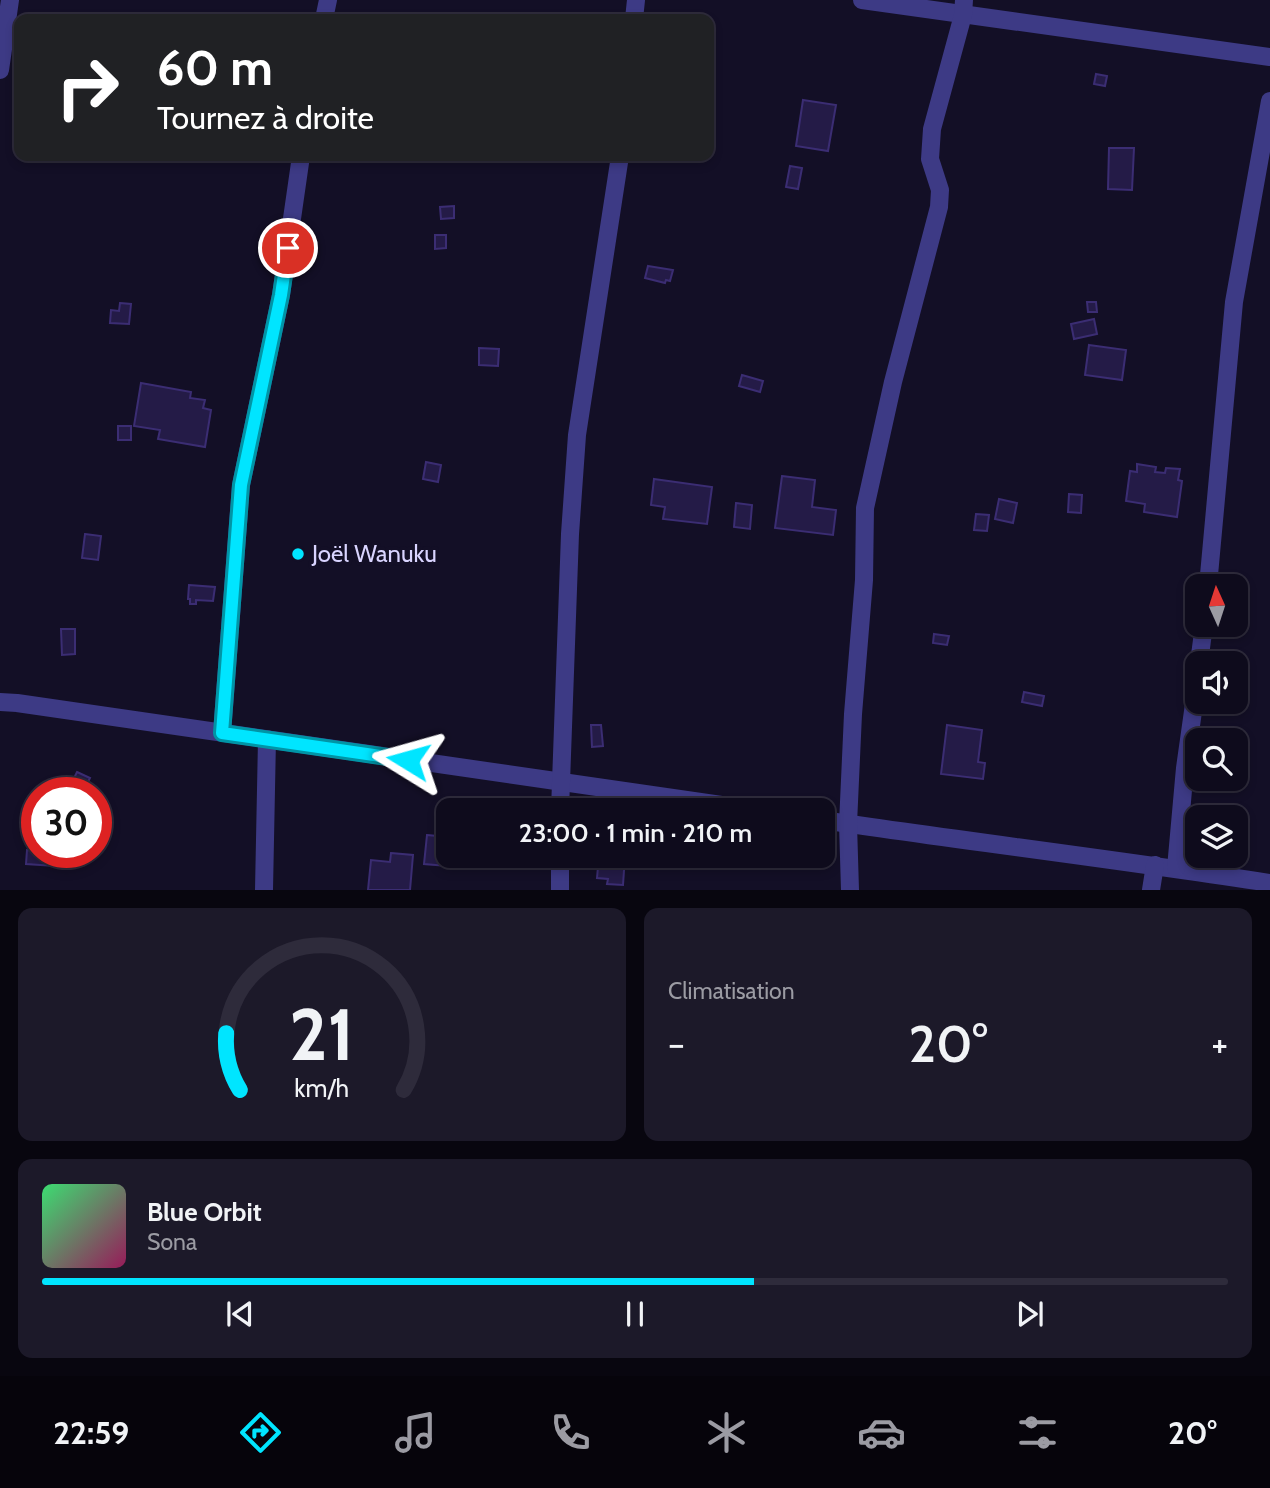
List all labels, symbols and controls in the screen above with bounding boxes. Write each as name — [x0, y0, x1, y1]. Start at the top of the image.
text: 60 m — [157, 38, 273, 97]
icon: right — [42, 42, 133, 133]
text: Tournez à droite — [157, 98, 374, 137]
pin — [258, 218, 318, 278]
icon: arrive — [269, 229, 307, 267]
place label: Joël Wanuku — [311, 539, 437, 568]
marker: Joël Wanuku — [290, 546, 306, 562]
north arrow — [1185, 574, 1248, 637]
map controls — [1185, 574, 1248, 868]
button: sound — [1185, 651, 1248, 714]
position arrow — [371, 723, 445, 797]
button: search — [1185, 728, 1248, 791]
speed limit sign: 30 — [21, 777, 112, 868]
button: layers — [1185, 805, 1248, 868]
text: 23:00 · 1 min · 210 m — [519, 817, 752, 849]
text: Climatisation — [668, 977, 795, 1005]
text: 21 — [289, 991, 355, 1079]
text: 20° — [908, 1012, 988, 1075]
text: − — [668, 1020, 685, 1067]
text: + — [1211, 1020, 1228, 1067]
text: km/h — [295, 1073, 349, 1103]
text: Blue Orbit — [147, 1196, 262, 1228]
text: Sona — [147, 1228, 197, 1256]
icon: previous — [221, 1295, 259, 1333]
icon: pause — [616, 1295, 654, 1333]
icon: next — [1011, 1295, 1049, 1333]
icon: directions — [236, 1408, 285, 1457]
icon: music — [391, 1408, 440, 1457]
icon: phone — [546, 1408, 595, 1457]
icon: climate — [702, 1408, 751, 1457]
icon: car — [857, 1408, 906, 1457]
icon: filters — [1013, 1408, 1062, 1457]
text: 22:59 — [53, 1413, 129, 1452]
text: 20° — [1168, 1413, 1217, 1452]

